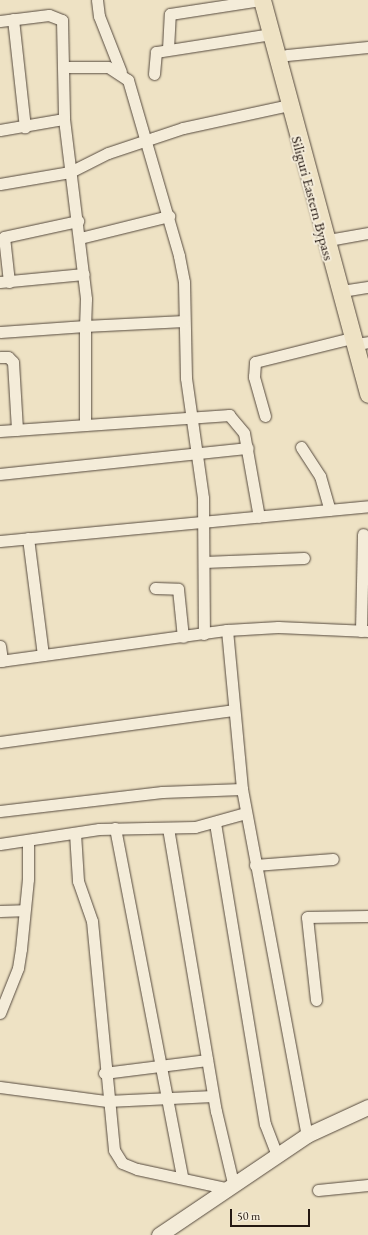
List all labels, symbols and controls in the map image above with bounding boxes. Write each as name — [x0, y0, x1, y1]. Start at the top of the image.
street label: Siliguri Eastern Bypass — [288, 134, 338, 262]
scale bar — [232, 1201, 312, 1227]
text: 50 m — [237, 1208, 260, 1224]

